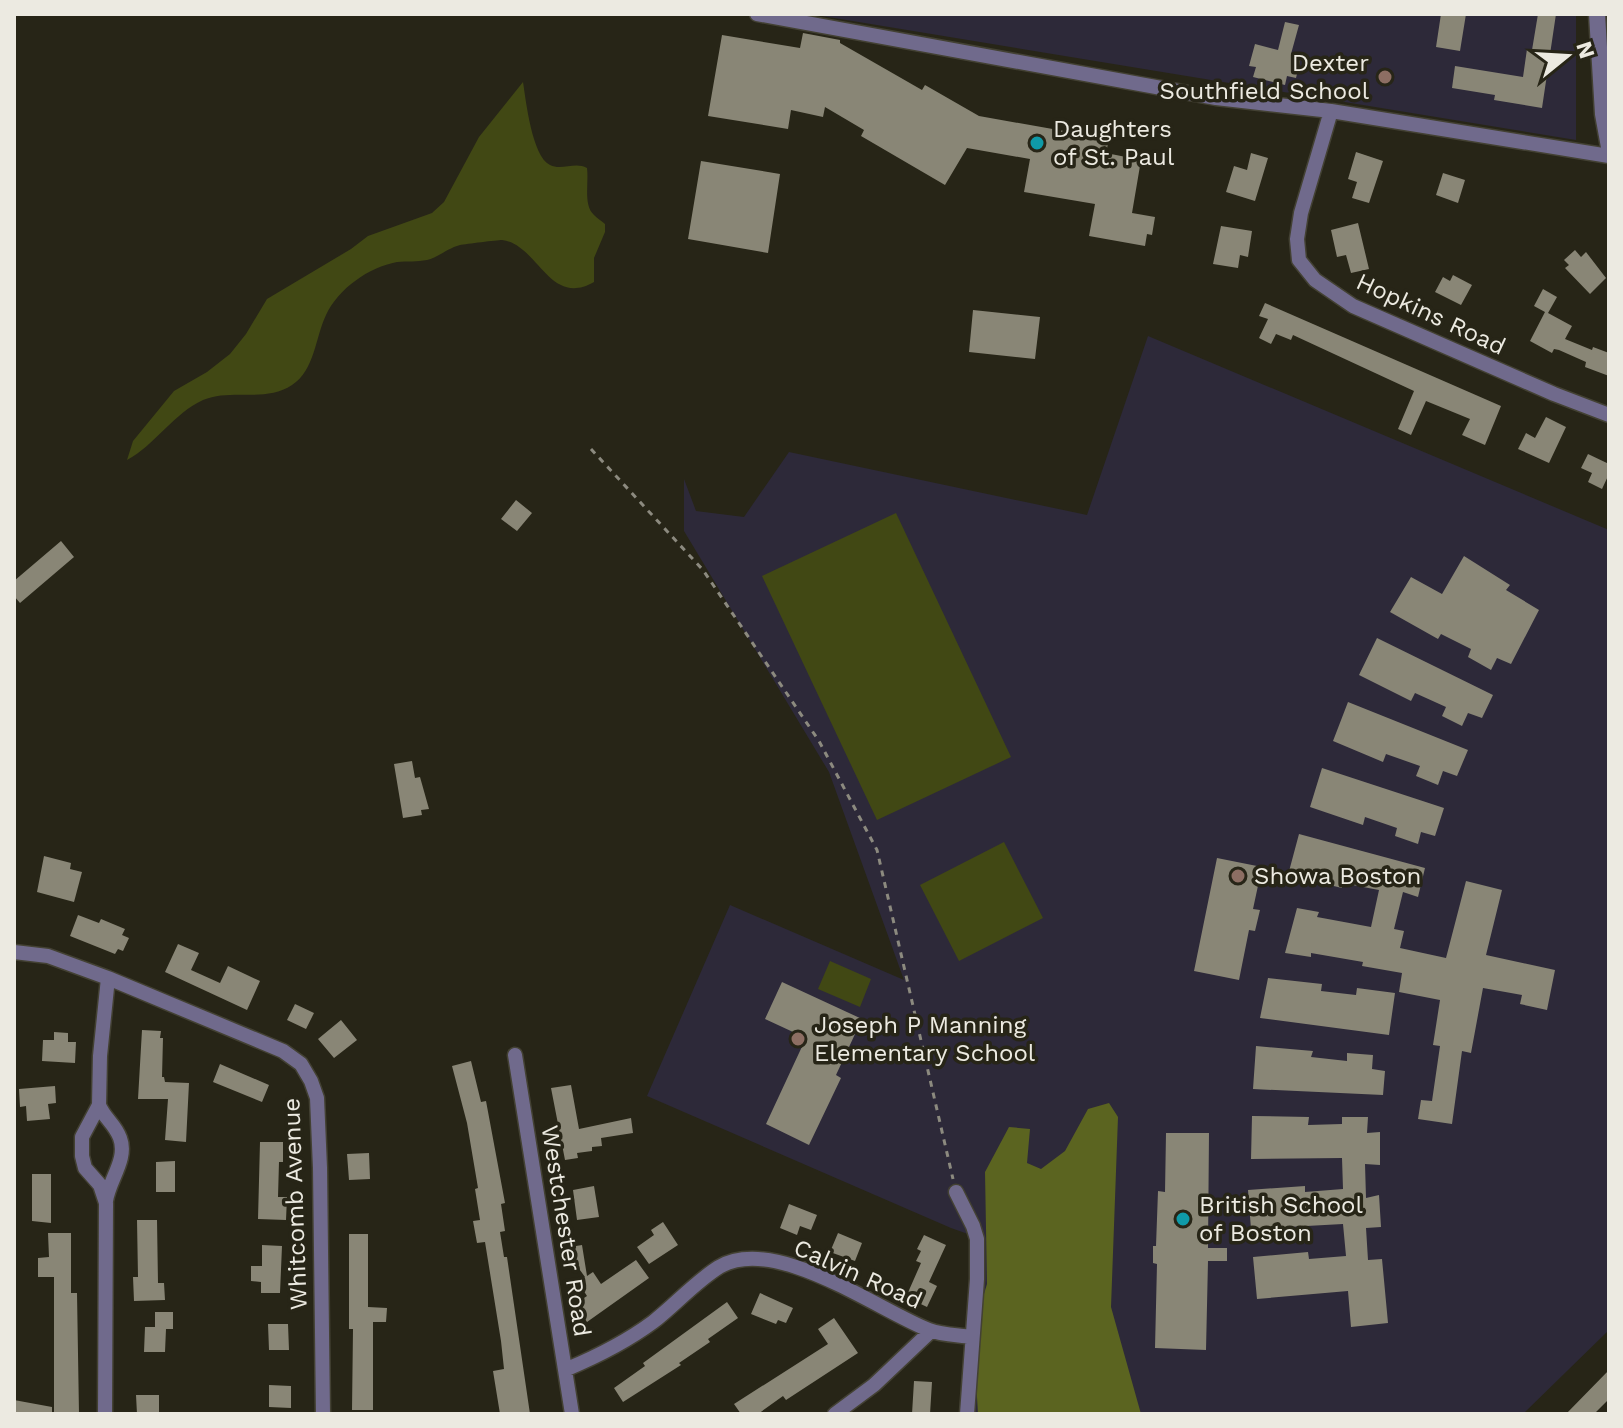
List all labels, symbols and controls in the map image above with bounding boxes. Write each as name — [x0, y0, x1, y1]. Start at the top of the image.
north arrow — [1527, 16, 1607, 96]
text: N — [1571, 38, 1600, 62]
place label: Dexter Southfield School — [1160, 49, 1370, 105]
marker: Dexter Southfield School — [1376, 68, 1394, 86]
place label: Daughters of St. Paul — [1053, 115, 1175, 171]
marker: Daughters of St. Paul — [1028, 134, 1046, 152]
street label: Hopkins Road — [1352, 267, 1510, 361]
place label: Showa Boston — [1254, 862, 1421, 890]
marker: Showa Boston — [1229, 867, 1247, 885]
place label: Joseph P Manning Elementary School — [814, 1011, 1036, 1067]
marker: Joseph P Manning Elementary School — [789, 1030, 807, 1048]
street label: Whitcomb Avenue — [277, 1097, 313, 1311]
street label: Westchester Road — [535, 1123, 597, 1339]
place label: British School of Boston — [1199, 1191, 1363, 1247]
marker: British School of Boston — [1174, 1210, 1192, 1228]
street label: Calvin Road — [790, 1233, 926, 1315]

